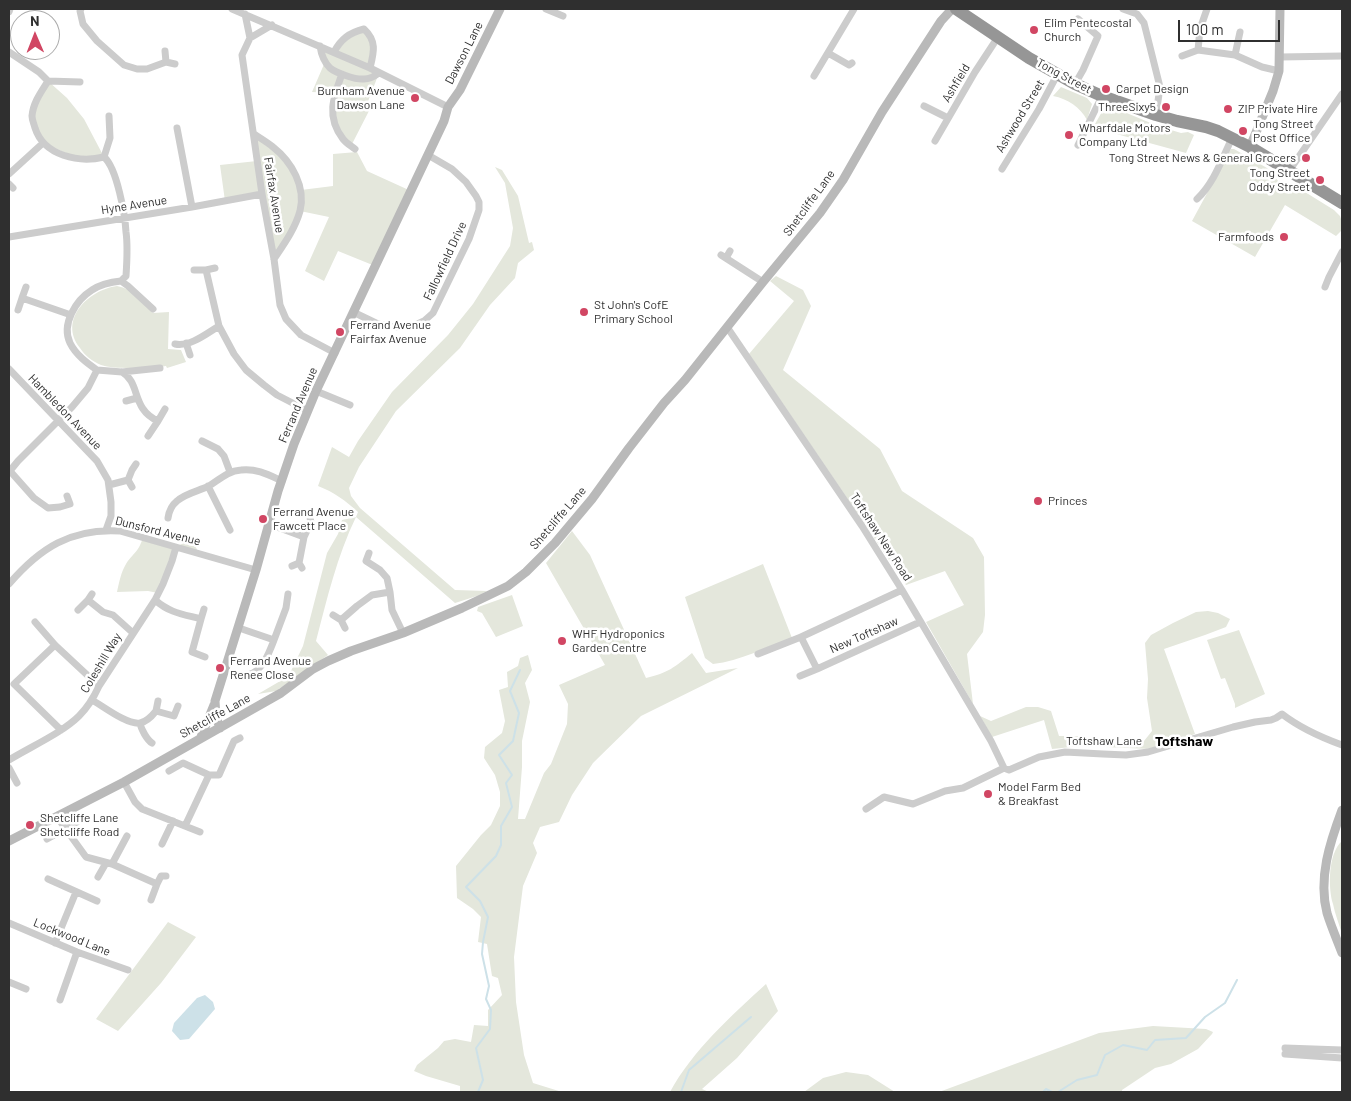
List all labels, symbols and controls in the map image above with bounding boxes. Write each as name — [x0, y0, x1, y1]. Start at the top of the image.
north arrow — [10, 10, 60, 60]
scale bar — [1181, 10, 1284, 42]
text: N — [30, 12, 40, 29]
place label: Elim Pentecostal Church — [1044, 16, 1132, 44]
street label: Dawson Lane — [442, 19, 486, 87]
text: 100 m — [1186, 20, 1224, 38]
marker: Elim Pentecostal Church — [1028, 24, 1040, 36]
street label: Tong Street — [1034, 55, 1094, 97]
street label: Ashfield — [939, 61, 973, 105]
street label: Ashwood Street — [993, 77, 1047, 155]
place label: Carpet Design — [1116, 82, 1189, 96]
marker: Carpet Design — [1100, 83, 1112, 95]
place label: Burnham Avenue Dawson Lane — [317, 84, 405, 112]
marker: Burnham Avenue Dawson Lane — [409, 92, 421, 104]
place label: ThreeSixy5 — [1098, 100, 1156, 114]
marker: ThreeSixy5 — [1160, 101, 1172, 113]
place label: ZIP Private Hire — [1238, 102, 1318, 116]
marker: ZIP Private Hire — [1222, 103, 1234, 115]
place label: Tong Street Post Office — [1253, 117, 1314, 145]
place label: Wharfdale Motors Company Ltd — [1079, 121, 1170, 149]
marker: Tong Street Post Office — [1237, 125, 1249, 137]
marker: Wharfdale Motors Company Ltd — [1063, 129, 1075, 141]
place label: Tong Street News & General Grocers — [1109, 151, 1296, 165]
marker: Tong Street News & General Grocers — [1300, 152, 1312, 164]
street label: Fairfax Avenue — [261, 156, 287, 234]
place label: Tong Street Oddy Street — [1249, 166, 1310, 194]
street label: Shetcliffe Lane — [780, 167, 838, 239]
marker: Tong Street Oddy Street — [1314, 174, 1326, 186]
street label: Hyne Avenue — [100, 193, 168, 217]
street label: Fallowfield Drive — [420, 219, 470, 303]
place label: Farmfoods — [1218, 230, 1274, 244]
marker: Farmfoods — [1278, 231, 1290, 243]
place label: St John's CofE Primary School — [594, 298, 673, 326]
marker: St John's CofE Primary School — [578, 306, 590, 318]
place label: Ferrand Avenue Fairfax Avenue — [350, 318, 431, 346]
marker: Ferrand Avenue Fairfax Avenue — [334, 326, 346, 338]
street label: Ferrand Avenue — [276, 365, 320, 445]
street label: Hambledon Avenue — [25, 371, 105, 453]
street label: Shetcliffe Lane — [527, 484, 589, 552]
street label: Toftshaw New Road — [847, 490, 915, 584]
place label: Princes — [1048, 494, 1087, 508]
marker: Princes — [1032, 495, 1044, 507]
place label: Ferrand Avenue Fawcett Place — [273, 505, 354, 533]
street label: Dunsford Avenue — [114, 513, 202, 549]
marker: Ferrand Avenue Fawcett Place — [257, 513, 269, 525]
street label: New Toftshaw — [828, 613, 900, 657]
place label: WHF Hydroponics Garden Centre — [572, 627, 665, 655]
street label: Coleshill Way — [77, 630, 125, 696]
marker: WHF Hydroponics Garden Centre — [556, 635, 568, 647]
place label: Ferrand Avenue Renee Close — [230, 654, 311, 682]
marker: Ferrand Avenue Renee Close — [214, 662, 226, 674]
street label: Shetcliffe Lane — [177, 691, 253, 741]
district label: Toftshaw — [1155, 733, 1213, 749]
street label: Toftshaw Lane — [1066, 734, 1142, 748]
place label: Model Farm Bed & Breakfast — [998, 780, 1081, 808]
marker: Model Farm Bed & Breakfast — [982, 788, 994, 800]
place label: Shetcliffe Lane Shetcliffe Road — [40, 811, 119, 839]
marker: Shetcliffe Lane Shetcliffe Road — [24, 819, 36, 831]
street label: Lockwood Lane — [31, 915, 113, 959]

